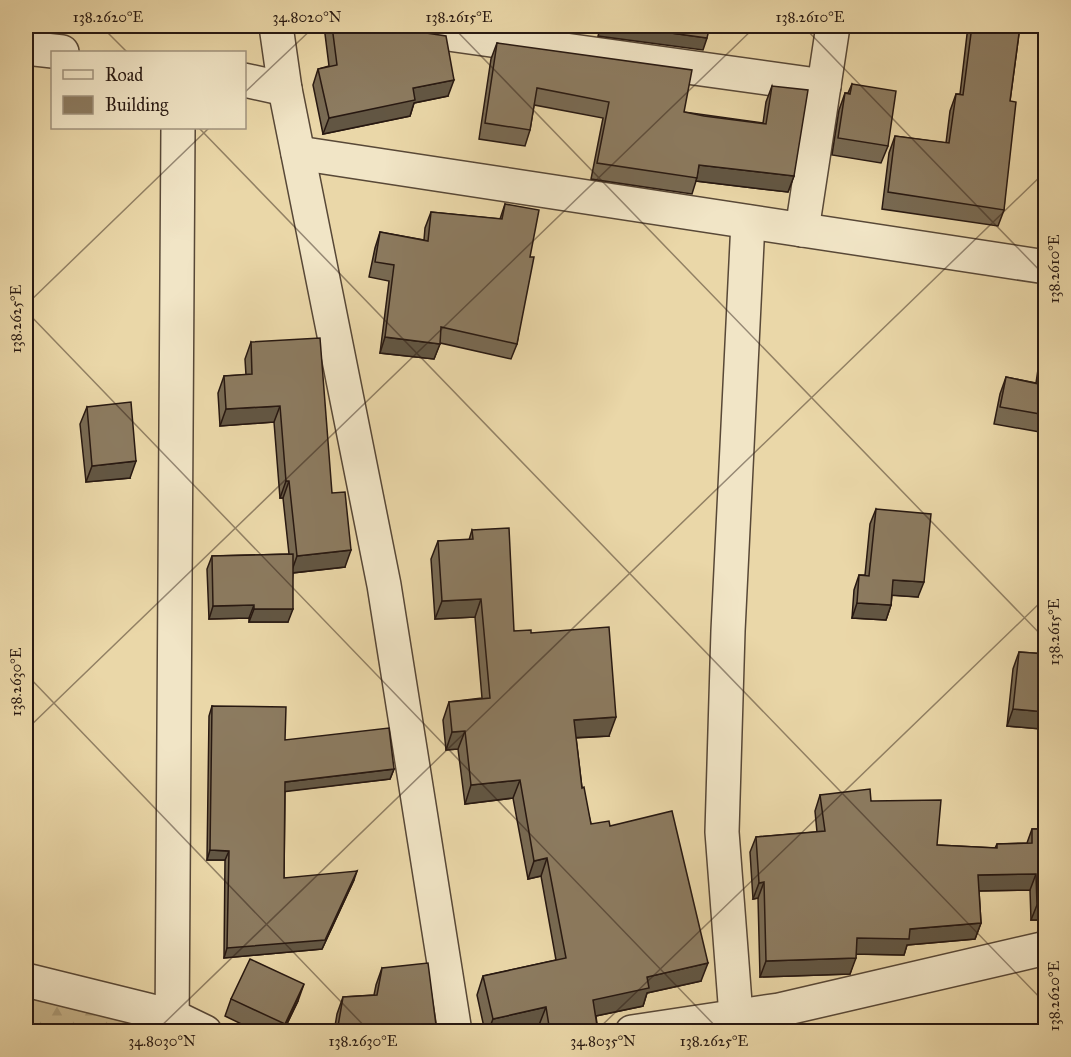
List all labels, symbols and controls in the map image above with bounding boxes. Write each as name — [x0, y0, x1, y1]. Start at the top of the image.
text: 138.2620°E — [73, 8, 143, 26]
text: 34.8020°N — [273, 8, 342, 26]
text: 138.2615°E — [426, 8, 493, 26]
text: 138.2610°E — [776, 8, 845, 26]
legend — [51, 51, 246, 129]
text: Road — [105, 64, 143, 86]
text: Building — [105, 94, 169, 117]
text: 138.2610°E — [1045, 234, 1063, 303]
text: 138.2625°E — [7, 284, 25, 353]
text: 138.2615°E — [1045, 598, 1063, 665]
text: 138.2630°E — [7, 647, 25, 717]
text: 138.2620°E — [1045, 961, 1063, 1031]
text: 34.8030°N — [128, 1032, 196, 1050]
text: 138.2630°E — [328, 1032, 398, 1050]
text: 34.8035°N — [570, 1032, 636, 1050]
text: 138.2625°E — [680, 1032, 749, 1050]

